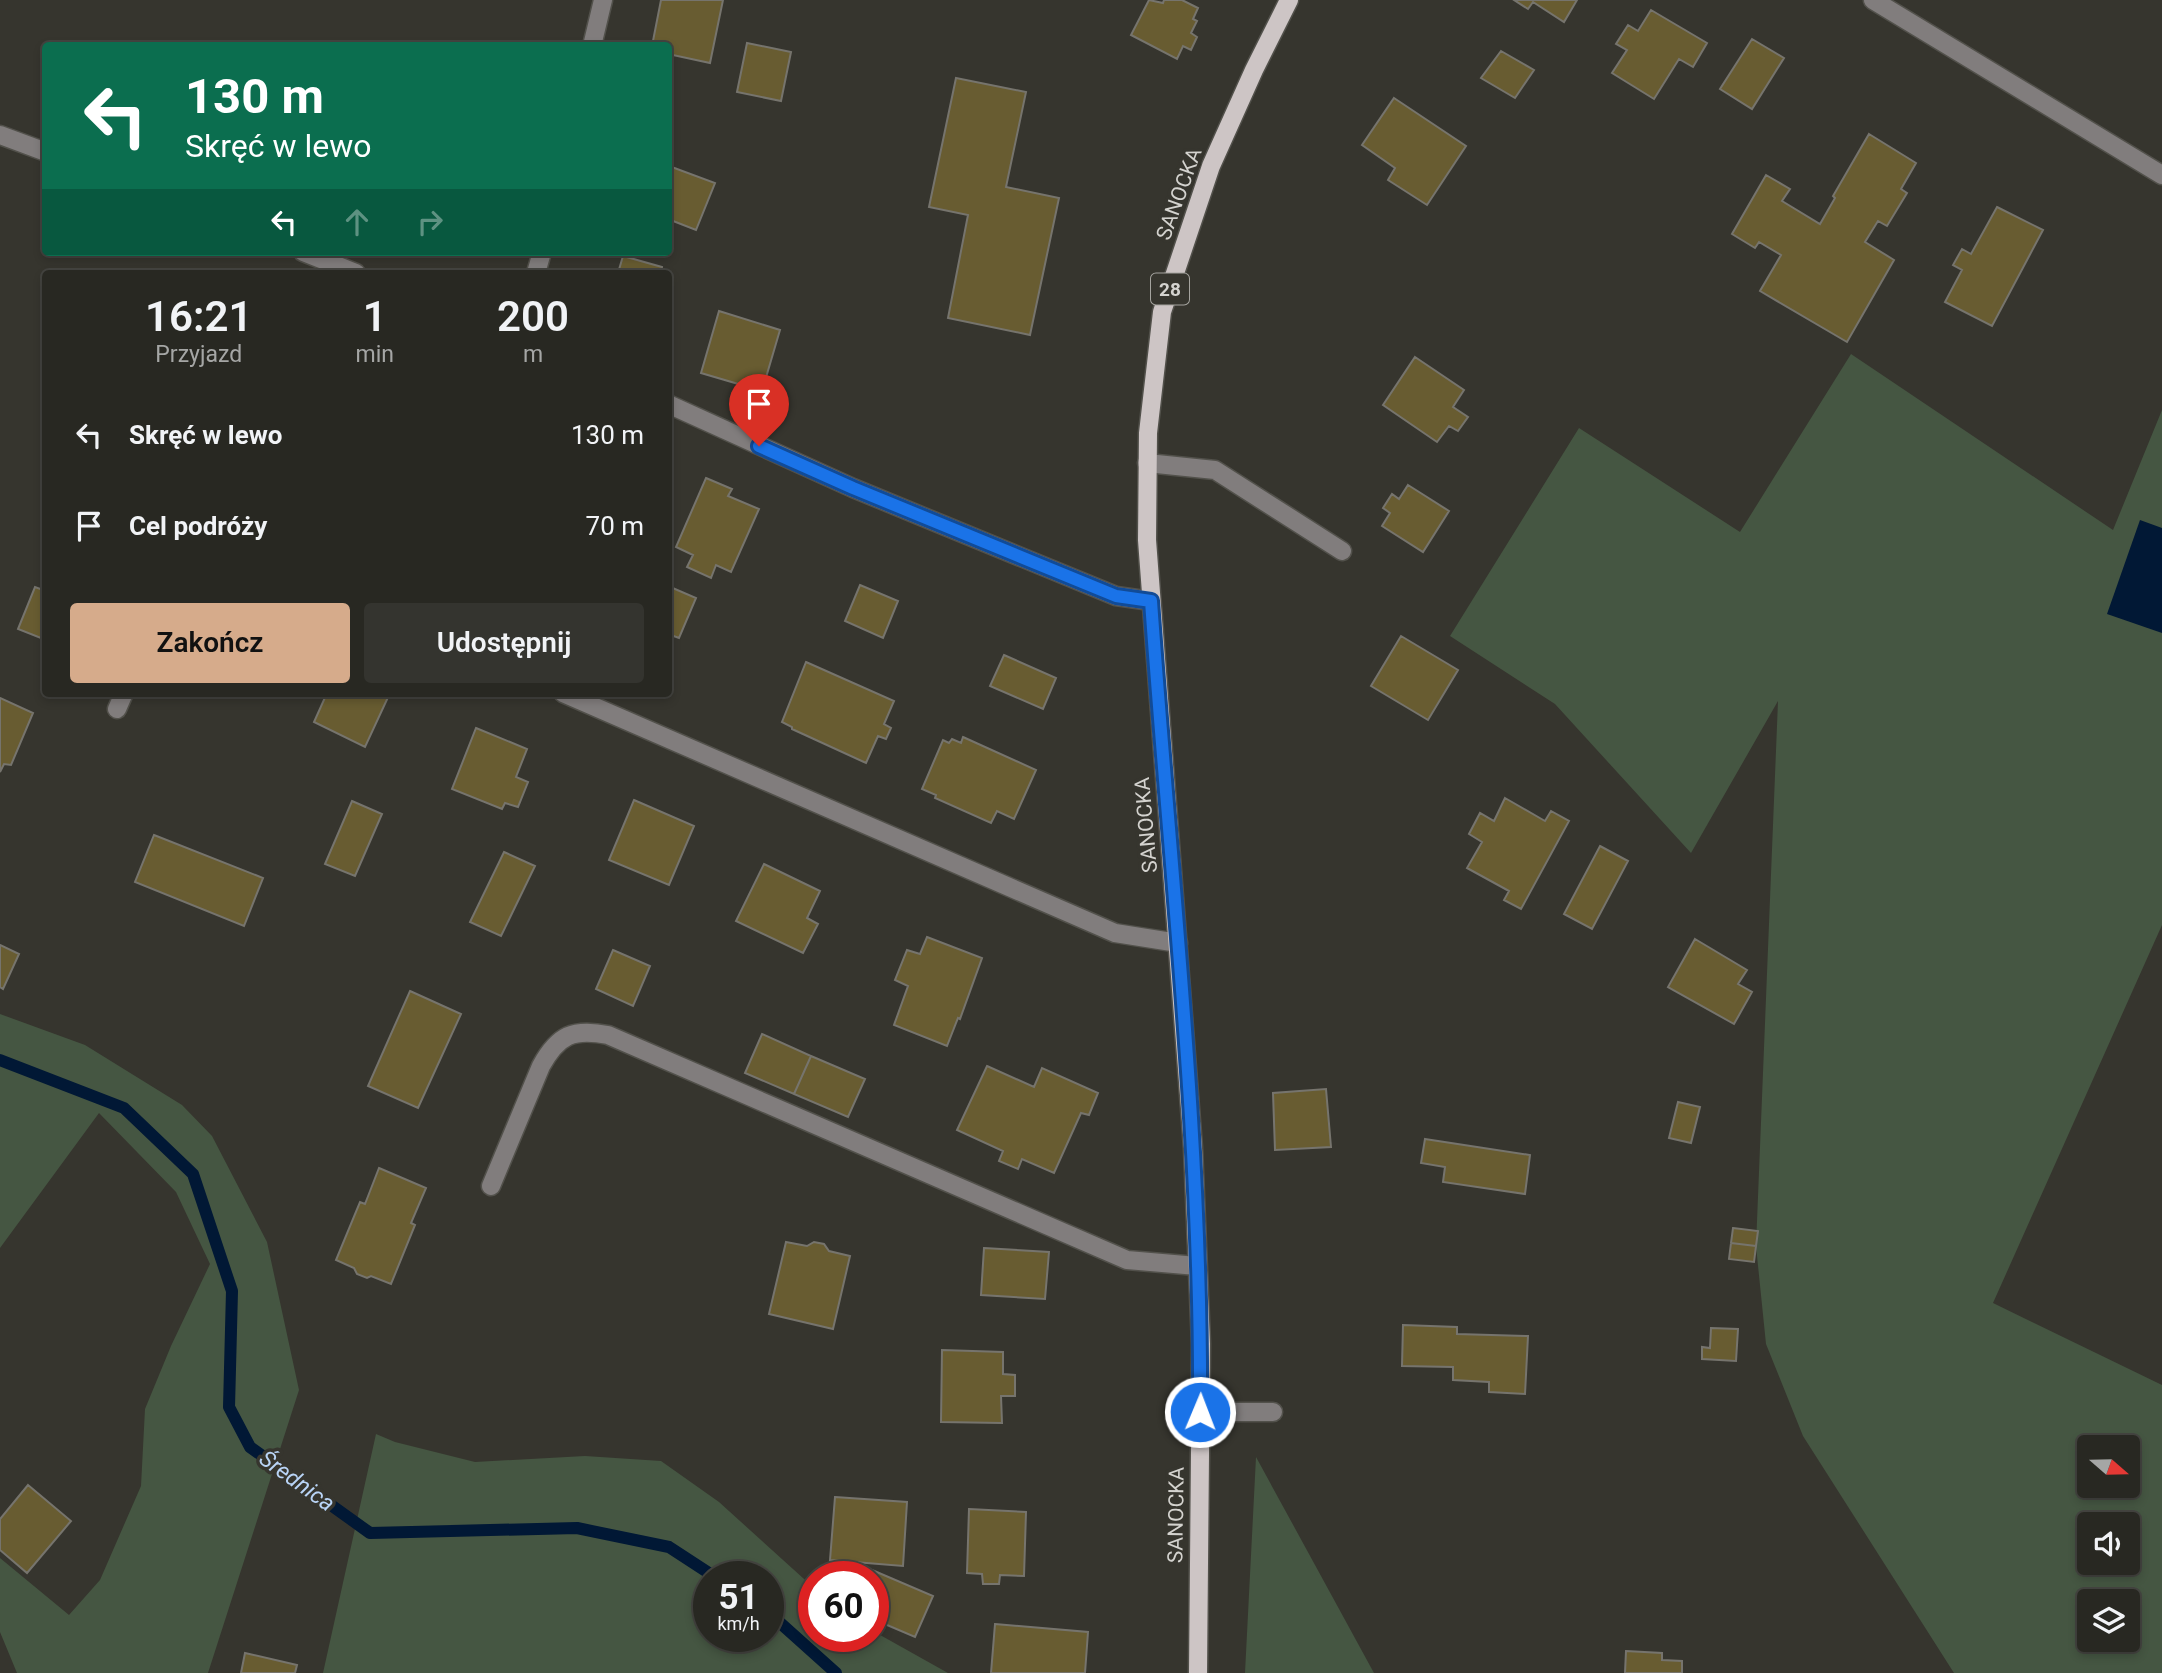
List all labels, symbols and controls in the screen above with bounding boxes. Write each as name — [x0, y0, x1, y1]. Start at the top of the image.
text: 130 m — [185, 68, 324, 125]
icon: left — [70, 70, 161, 161]
text: Skręć w lewo — [185, 127, 371, 165]
street label: SANOCKA — [1151, 144, 1207, 243]
icon: left — [265, 203, 303, 241]
icon: ahead — [338, 203, 376, 241]
icon: right — [411, 203, 449, 241]
road number: 28 — [1151, 274, 1189, 304]
text: 16:21 — [145, 292, 252, 341]
text: 1 — [363, 292, 387, 341]
text: 200 — [497, 292, 569, 341]
text: Przyjazd — [155, 341, 242, 368]
text: min — [355, 341, 394, 368]
text: m — [523, 341, 543, 368]
pin — [729, 374, 789, 446]
icon: arrive — [740, 385, 778, 423]
icon: left — [70, 416, 108, 454]
text: Skręć w lewo — [129, 420, 282, 450]
text: 130 m — [571, 420, 644, 450]
icon: arrive — [70, 507, 108, 545]
text: Cel podróży — [129, 511, 267, 541]
text: 70 m — [586, 511, 644, 541]
button: Zakończ — [70, 603, 350, 683]
button: Udostępnij — [364, 603, 644, 683]
street label: SANOCKA — [1130, 776, 1162, 874]
position arrow — [1163, 1375, 1237, 1449]
north arrow — [2077, 1435, 2140, 1498]
map controls — [2077, 1435, 2140, 1652]
water label: Średnica — [254, 1444, 341, 1517]
street label: SANOCKA — [1163, 1466, 1189, 1563]
button: sound — [2077, 1512, 2140, 1575]
speed limit sign: 60 — [798, 1561, 889, 1652]
text: 51 — [718, 1577, 759, 1618]
button: layers — [2077, 1589, 2140, 1652]
text: km/h — [717, 1613, 760, 1634]

